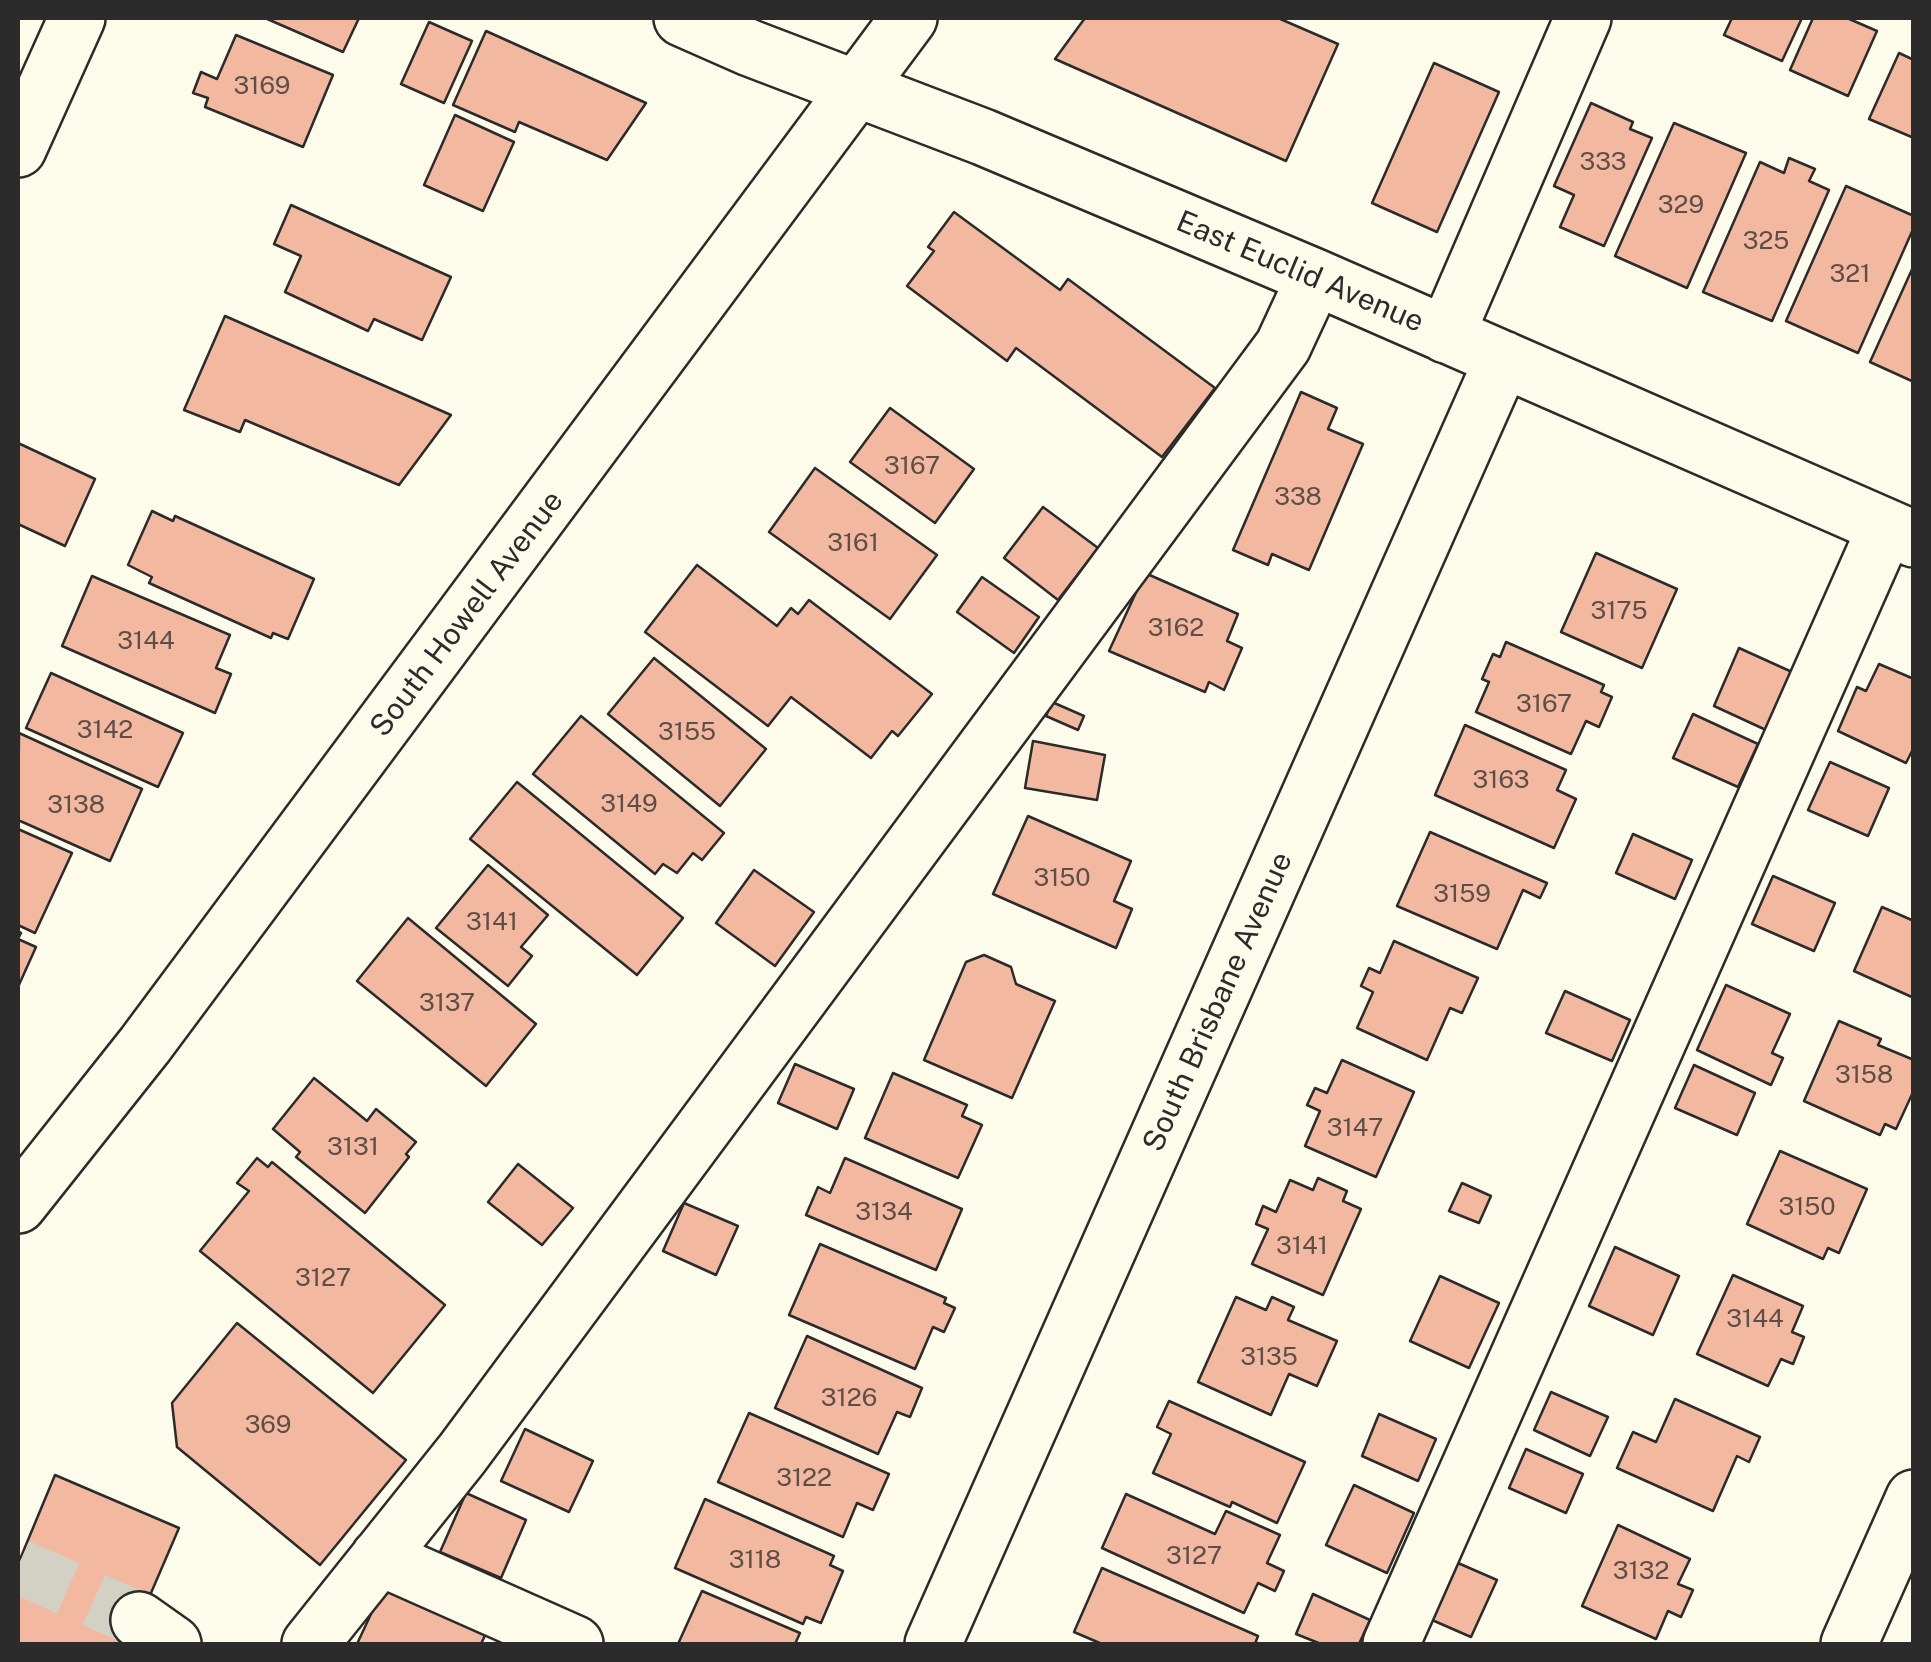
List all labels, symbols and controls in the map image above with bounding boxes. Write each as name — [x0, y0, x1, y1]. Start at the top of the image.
house number: 3169 — [234, 71, 290, 101]
house number: 333 — [1580, 147, 1626, 177]
house number: 329 — [1658, 190, 1704, 220]
street label: East Euclid Avenue — [1171, 204, 1429, 340]
house number: 325 — [1743, 226, 1789, 256]
house number: 321 — [1830, 259, 1870, 289]
house number: 3167 — [884, 451, 940, 481]
house number: 338 — [1274, 482, 1322, 512]
street label: South Howell Avenue — [363, 484, 571, 744]
house number: 3161 — [827, 528, 879, 558]
house number: 3175 — [1591, 596, 1647, 626]
house number: 3162 — [1148, 613, 1204, 643]
house number: 3144 — [117, 626, 175, 656]
house number: 3167 — [1516, 689, 1572, 719]
house number: 3142 — [77, 715, 133, 745]
house number: 3155 — [658, 717, 716, 747]
house number: 3163 — [1472, 765, 1530, 795]
house number: 3149 — [600, 789, 658, 819]
house number: 3138 — [47, 790, 105, 820]
street label: South Brisbane Avenue — [1136, 847, 1300, 1157]
house number: 3150 — [1033, 863, 1091, 893]
house number: 3159 — [1433, 879, 1491, 909]
house number: 3141 — [466, 907, 518, 937]
house number: 3137 — [419, 988, 475, 1018]
house number: 3158 — [1835, 1060, 1893, 1090]
house number: 3147 — [1327, 1113, 1383, 1143]
house number: 3131 — [327, 1132, 379, 1162]
house number: 3150 — [1778, 1192, 1836, 1222]
house number: 3134 — [855, 1197, 913, 1227]
house number: 3141 — [1276, 1231, 1328, 1261]
house number: 3127 — [295, 1263, 351, 1293]
house number: 3144 — [1726, 1304, 1784, 1334]
house number: 3135 — [1240, 1342, 1298, 1372]
house number: 3126 — [821, 1383, 877, 1413]
house number: 369 — [245, 1410, 291, 1440]
house number: 3122 — [776, 1463, 832, 1493]
house number: 3127 — [1166, 1541, 1222, 1571]
house number: 3118 — [729, 1545, 781, 1575]
house number: 3132 — [1613, 1556, 1669, 1586]

